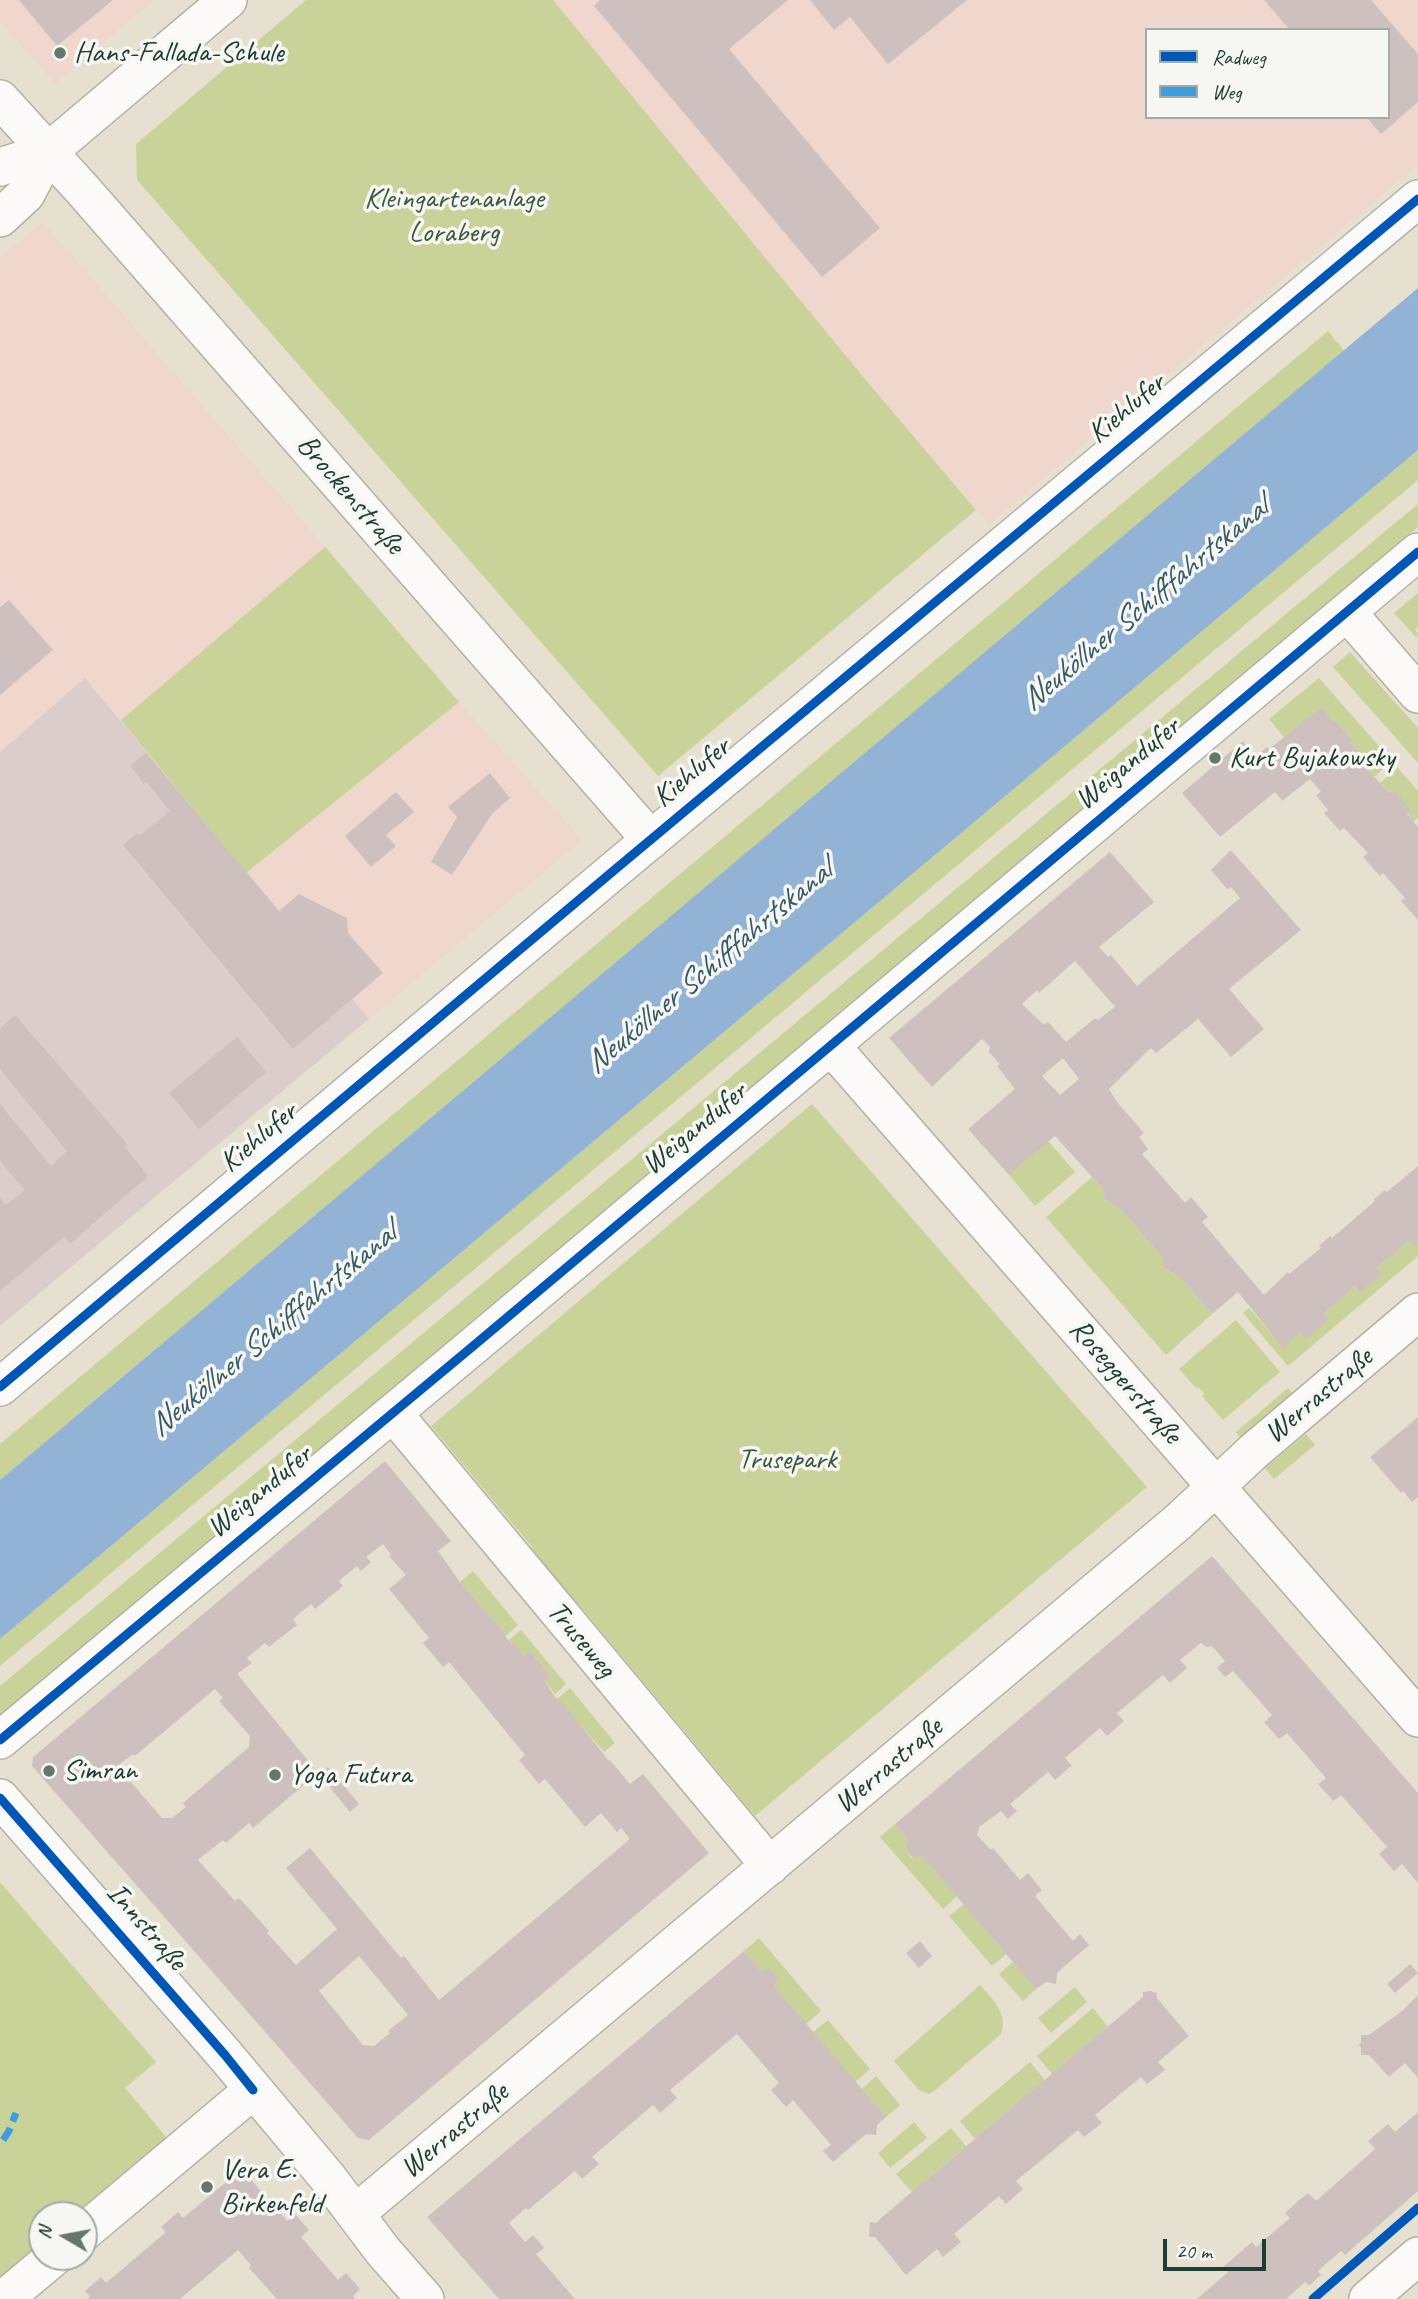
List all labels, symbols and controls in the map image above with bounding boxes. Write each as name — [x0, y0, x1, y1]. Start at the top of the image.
legend — [1145, 28, 1390, 119]
place label: Hans-Fallada-Schule — [74, 35, 284, 71]
text: Radweg — [1212, 44, 1266, 70]
marker: Hans-Fallada-Schule — [52, 45, 68, 61]
text: Weg — [1212, 79, 1242, 105]
park label: Kleingartenanlage Loraberg — [364, 181, 544, 251]
street label: Kiehlufer — [1081, 366, 1173, 452]
street label: Brockenstraße — [288, 428, 412, 562]
water label: Neuköllner Schifffahrtskanal — [1014, 490, 1276, 720]
street label: Weigandufer — [1068, 710, 1188, 818]
street label: Kiehlufer — [646, 730, 738, 816]
place label: Kurt Bujakowsky — [1229, 740, 1395, 776]
marker: Kurt Bujakowsky — [1207, 750, 1223, 766]
water label: Neuköllner Schifffahrtskanal — [578, 853, 840, 1083]
street label: Weigandufer — [635, 1075, 755, 1183]
street label: Kiehlufer — [213, 1095, 305, 1181]
water label: Neuköllner Schifffahrtskanal — [142, 1216, 404, 1446]
street label: Roseggerstraße — [1061, 1312, 1189, 1452]
street label: Werrastraße — [1258, 1340, 1380, 1452]
street label: Weigandufer — [200, 1438, 320, 1546]
park label: Trusepark — [738, 1442, 836, 1478]
street label: Truseweg — [539, 1594, 623, 1686]
street label: Werrastraße — [828, 1710, 950, 1822]
place label: Simran — [63, 1753, 137, 1789]
place label: Yoga Futura — [289, 1757, 411, 1793]
marker: Simran — [41, 1763, 57, 1779]
marker: Yoga Futura — [267, 1767, 283, 1783]
street label: Innstraße — [98, 1876, 194, 1978]
street label: Werrastraße — [394, 2075, 516, 2187]
place label: Vera E. Birkenfeld — [221, 2152, 323, 2222]
marker: Vera E. Birkenfeld — [199, 2179, 215, 2195]
north arrow — [28, 2201, 98, 2271]
text: N — [31, 2225, 57, 2241]
scale bar — [1166, 2226, 1269, 2270]
text: 20 m — [1176, 2238, 1212, 2264]

